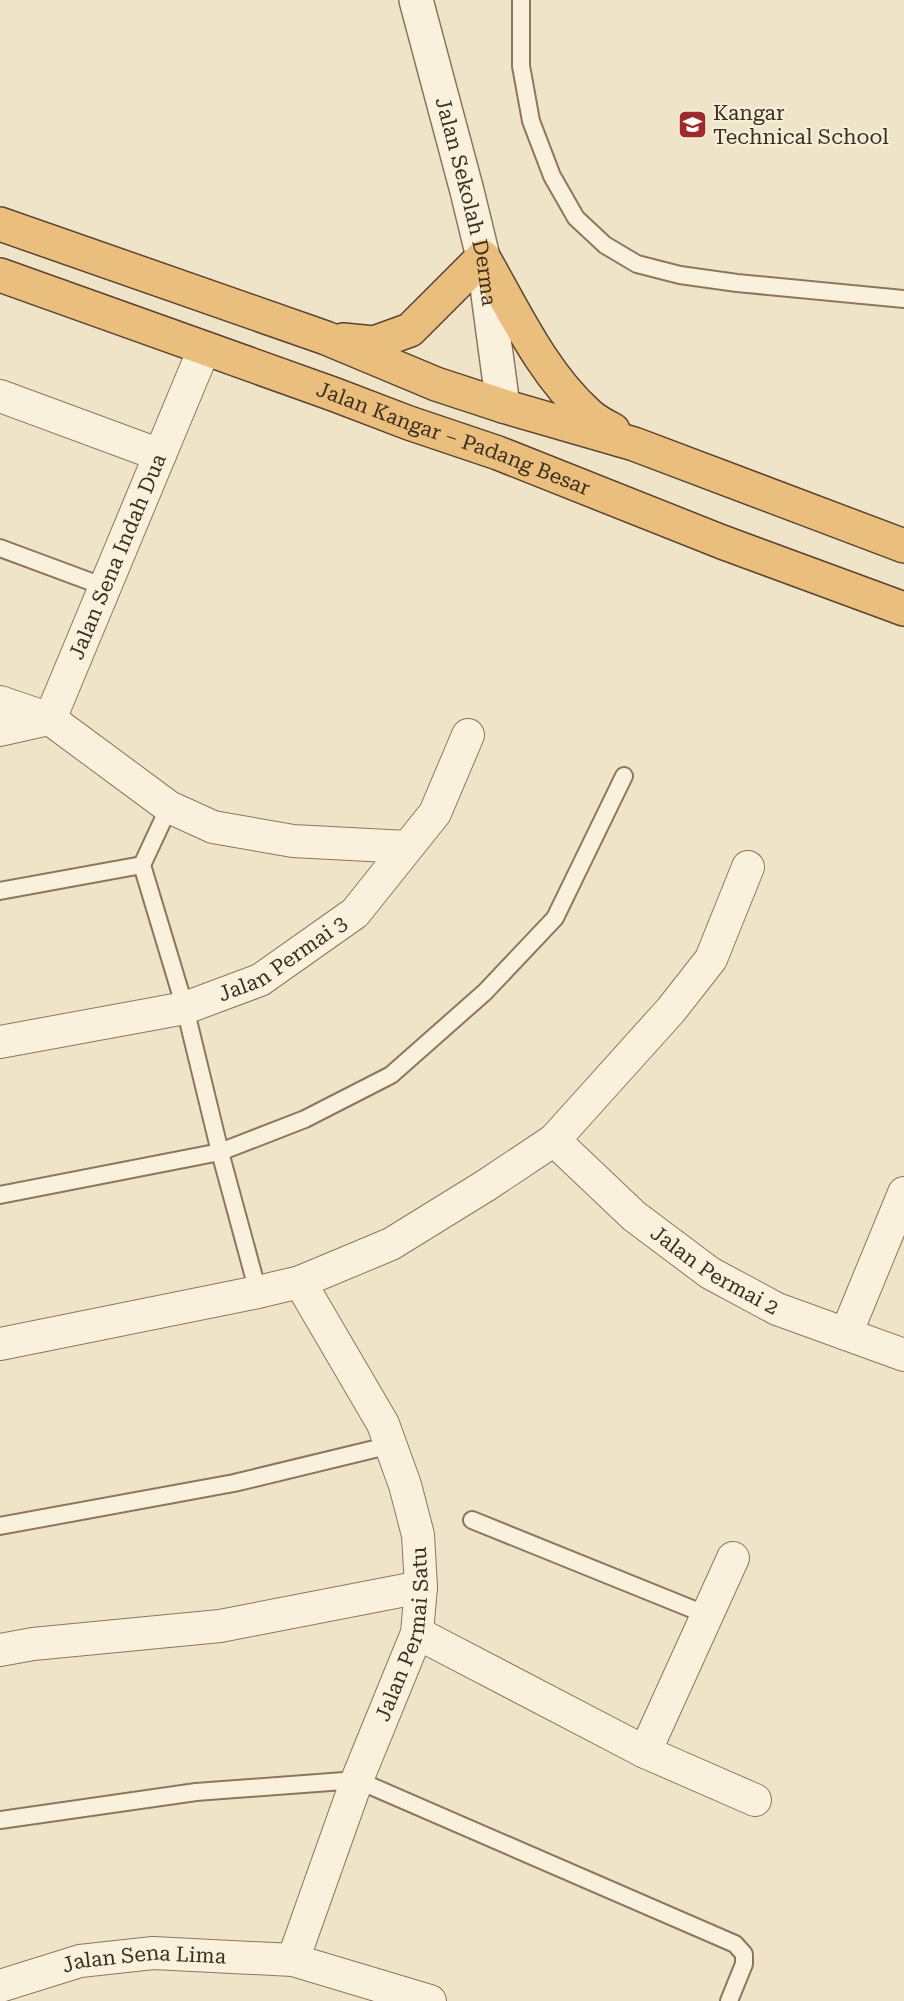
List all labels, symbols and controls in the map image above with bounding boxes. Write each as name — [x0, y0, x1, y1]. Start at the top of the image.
street label: Jalan Sekolah Derma — [431, 95, 502, 308]
place label: Kangar Technical School — [713, 101, 889, 149]
school or university icon: Kangar Technical School — [676, 109, 708, 141]
street label: Jalan Kangar – Padang Besar — [313, 377, 594, 500]
street label: Jalan Sena Indah Dua — [64, 449, 171, 663]
street label: Jalan Permai 3 — [215, 911, 351, 1007]
street label: Jalan Permai 2 — [646, 1221, 783, 1320]
street label: Jalan Permai Satu — [370, 1546, 433, 1725]
street label: Jalan Sena Lima — [59, 1940, 227, 1978]

